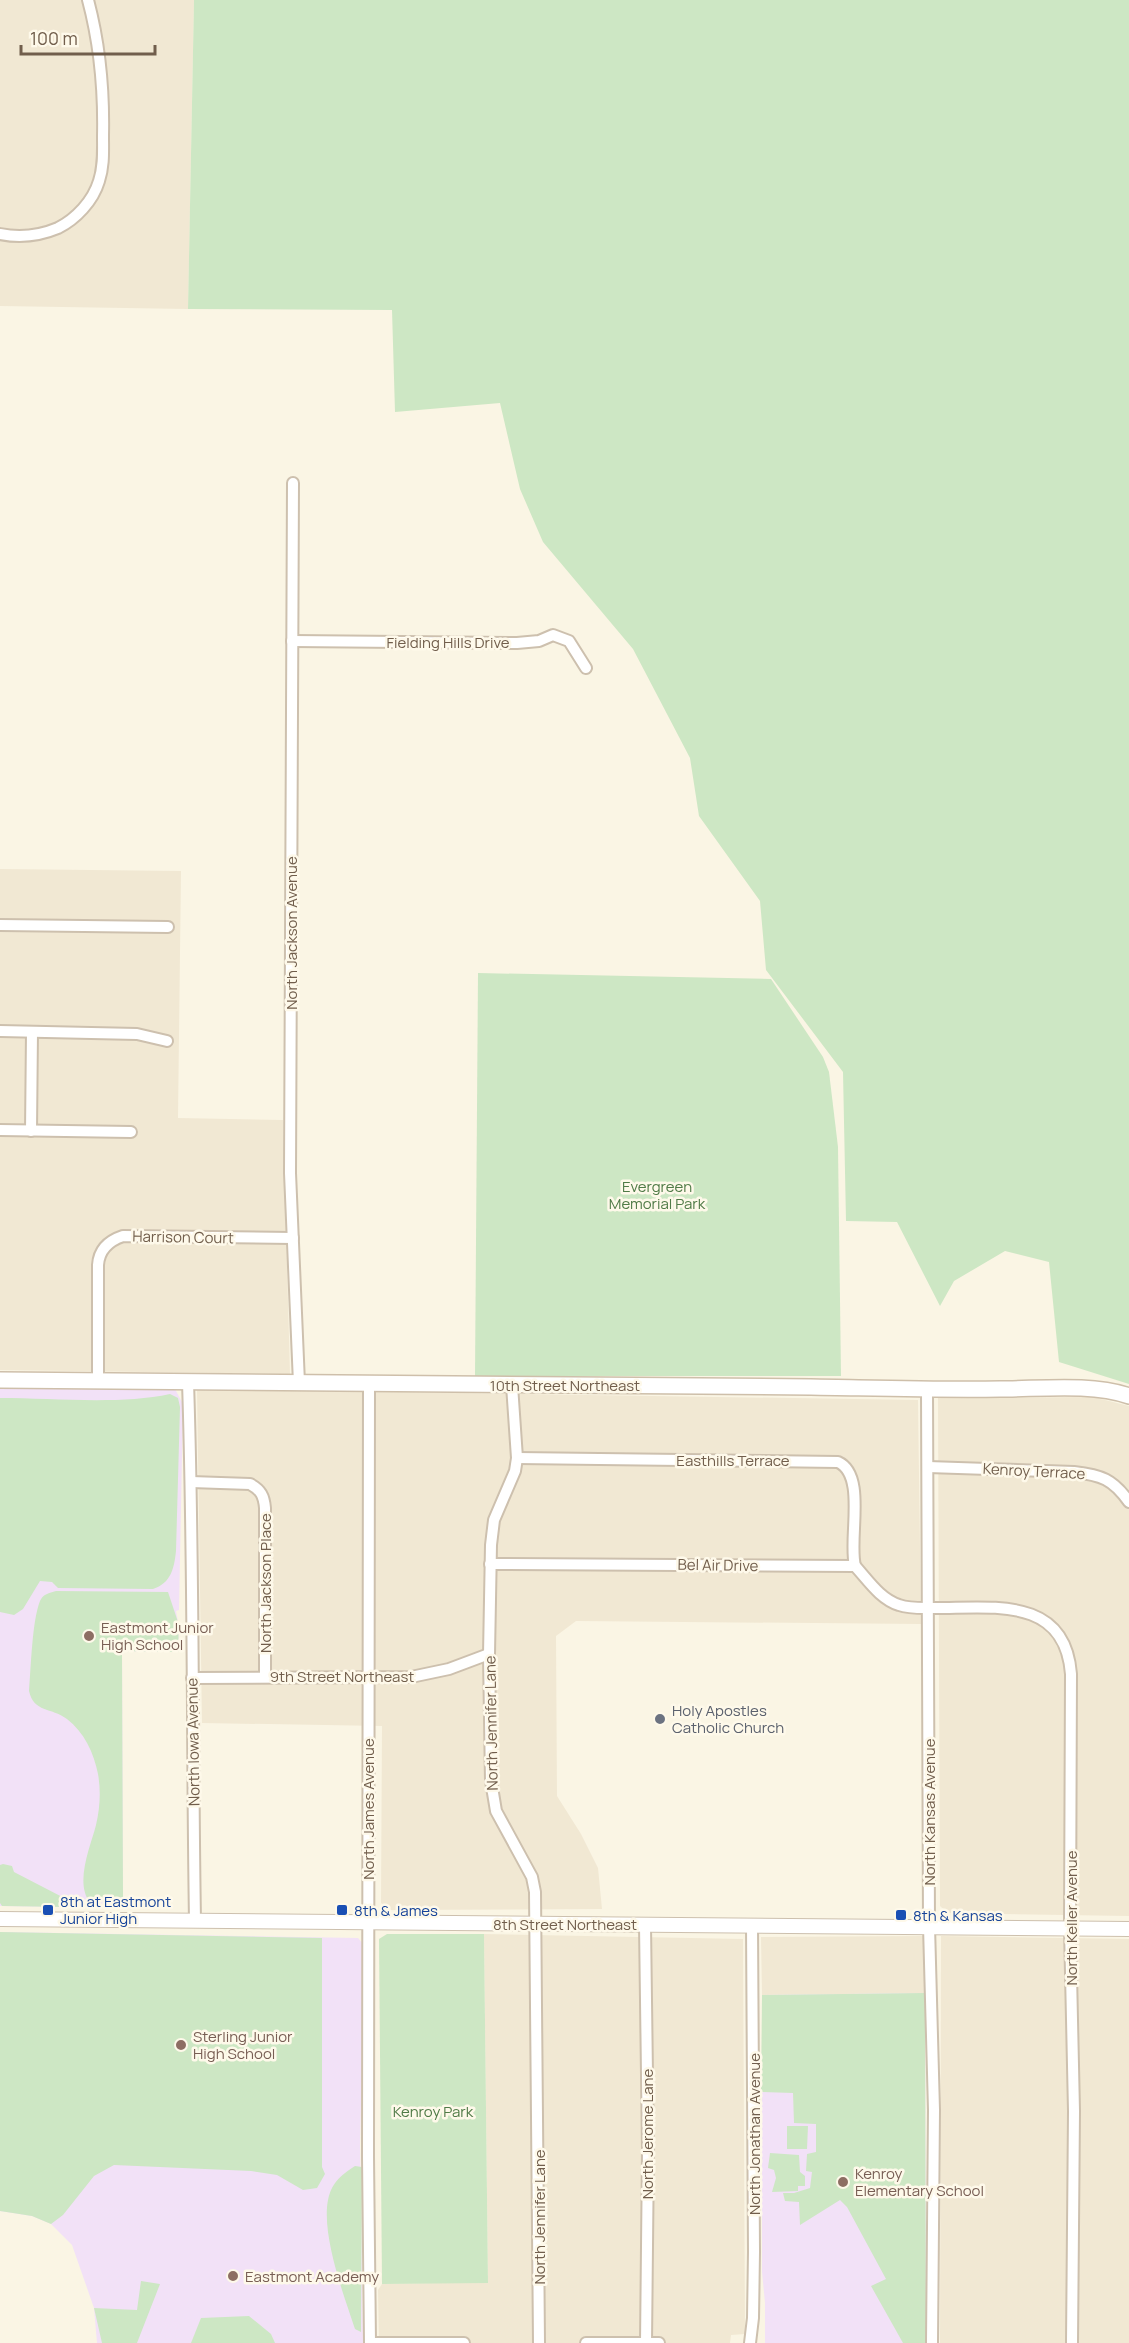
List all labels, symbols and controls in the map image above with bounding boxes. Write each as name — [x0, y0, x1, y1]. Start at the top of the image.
scale bar — [21, 18, 154, 56]
text: 100 m — [30, 26, 78, 50]
street label: Fielding Hills Drive — [386, 632, 510, 653]
street label: North Jackson Avenue — [281, 856, 302, 1010]
park label: Evergreen Memorial Park — [609, 1176, 706, 1214]
street label: Harrison Court — [132, 1226, 234, 1248]
street label: 10th Street Northeast — [490, 1375, 640, 1396]
street label: Easthills Terrace — [676, 1450, 790, 1471]
street label: Kenroy Terrace — [982, 1458, 1086, 1484]
street label: North Jackson Place — [255, 1513, 276, 1653]
street label: Bel Air Drive — [677, 1554, 759, 1576]
place label: Eastmont Junior High School — [101, 1617, 214, 1655]
marker: Eastmont Junior High School — [82, 1629, 96, 1643]
street label: North Jennifer Lane — [479, 1655, 503, 1791]
street label: 9th Street Northeast — [270, 1666, 414, 1687]
street label: North Iowa Avenue — [181, 1677, 205, 1806]
place label: Holy Apostles Catholic Church — [672, 1700, 784, 1738]
marker: Holy Apostles Catholic Church — [653, 1712, 667, 1726]
street label: North James Avenue — [358, 1738, 379, 1880]
street label: North Kansas Avenue — [919, 1738, 940, 1886]
street label: North Keller Avenue — [1061, 1850, 1082, 1986]
place label: 8th at Eastmont Junior High — [60, 1891, 171, 1929]
place label: 8th & James — [354, 1900, 438, 1921]
marker: 8th at Eastmont Junior High — [41, 1903, 55, 1917]
marker: 8th & James — [335, 1903, 349, 1917]
place label: 8th & Kansas — [913, 1905, 1003, 1926]
marker: 8th & Kansas — [894, 1908, 908, 1922]
street label: 8th Street Northeast — [493, 1914, 637, 1935]
place label: Sterling Junior High School — [193, 2026, 293, 2064]
marker: Sterling Junior High School — [174, 2038, 188, 2052]
street label: North Jonathan Avenue — [744, 2053, 765, 2215]
street label: North Jerome Lane — [637, 2069, 658, 2199]
park label: Kenroy Park — [393, 2101, 474, 2122]
street label: North Jennifer Lane — [529, 2149, 550, 2285]
place label: Kenroy Elementary School — [855, 2163, 984, 2201]
marker: Kenroy Elementary School — [836, 2175, 850, 2189]
place label: Eastmont Academy — [245, 2266, 379, 2287]
marker: Eastmont Academy — [226, 2269, 240, 2283]

